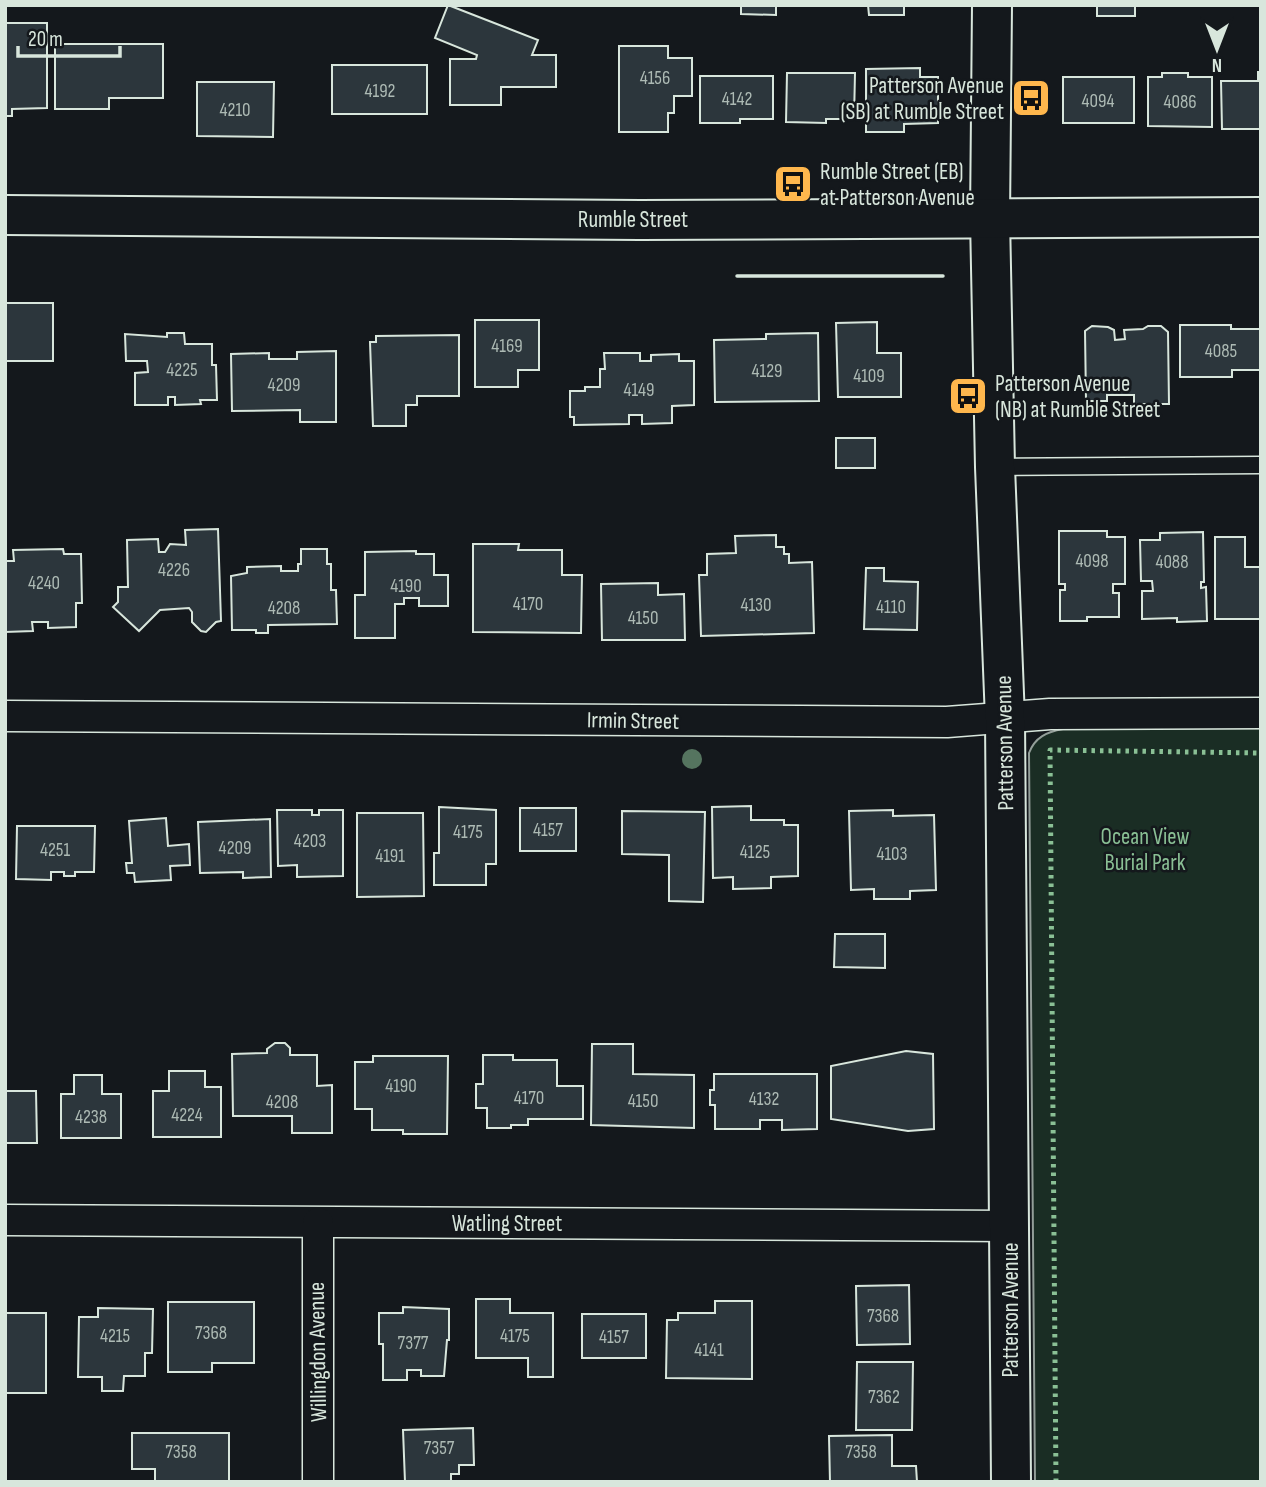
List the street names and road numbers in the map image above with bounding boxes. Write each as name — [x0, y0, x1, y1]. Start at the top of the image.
street label: Rumble Street — [578, 206, 688, 234]
street label: Patterson Avenue — [990, 675, 1020, 811]
street label: Irmin Street — [587, 706, 679, 736]
street label: Watling Street — [452, 1210, 562, 1238]
street label: Patterson Avenue — [997, 1242, 1025, 1378]
street label: Willingdon Avenue — [303, 1282, 333, 1422]

